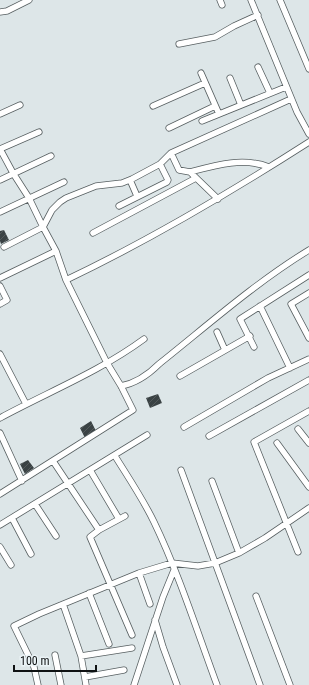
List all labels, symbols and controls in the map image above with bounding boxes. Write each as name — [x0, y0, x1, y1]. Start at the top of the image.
scale bar — [14, 647, 96, 673]
text: 100 m — [20, 654, 50, 668]

